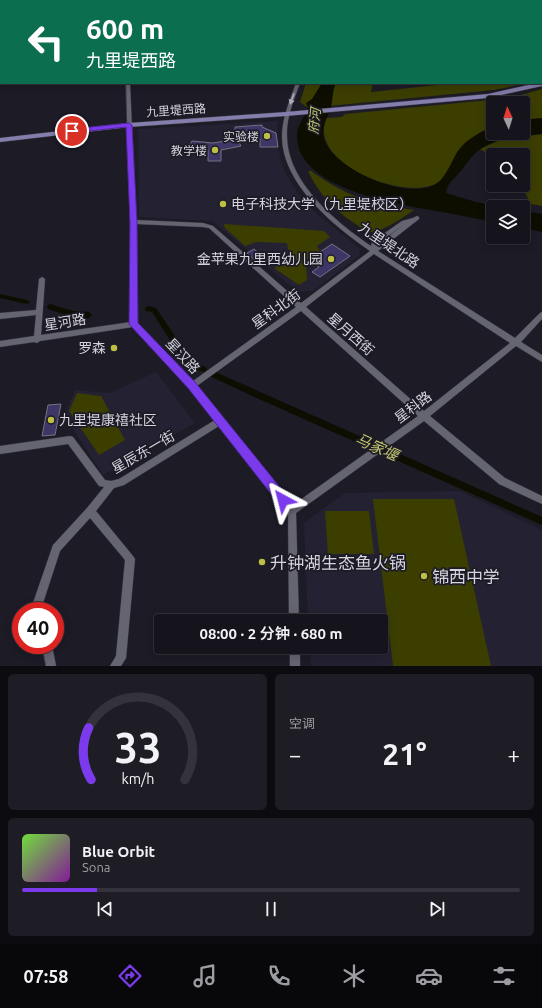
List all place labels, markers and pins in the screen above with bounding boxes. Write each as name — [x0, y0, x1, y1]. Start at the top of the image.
pin — [55, 114, 89, 148]
place label: 实验楼 — [223, 130, 259, 143]
marker: 实验楼 — [262, 131, 272, 141]
place label: 教学楼 — [171, 144, 207, 157]
marker: 教学楼 — [210, 145, 220, 155]
place label: 电子科技大学（九里堤校区） — [231, 196, 413, 212]
marker: 电子科技大学（九里堤校区） — [218, 199, 228, 209]
place label: 金苹果九里西幼儿园 — [197, 251, 323, 267]
marker: 金苹果九里西幼儿园 — [326, 254, 336, 264]
place label: 罗森 — [78, 340, 106, 356]
marker: 罗森 — [109, 343, 119, 353]
place label: 九里堤康禧社区 — [59, 412, 157, 428]
marker: 九里堤康禧社区 — [46, 415, 56, 425]
place label: 升钟湖生态鱼火锅 — [270, 553, 406, 572]
marker: 升钟湖生态鱼火锅 — [257, 557, 267, 567]
place label: 锦西中学 — [432, 567, 500, 586]
marker: 锦西中学 — [419, 571, 429, 581]

